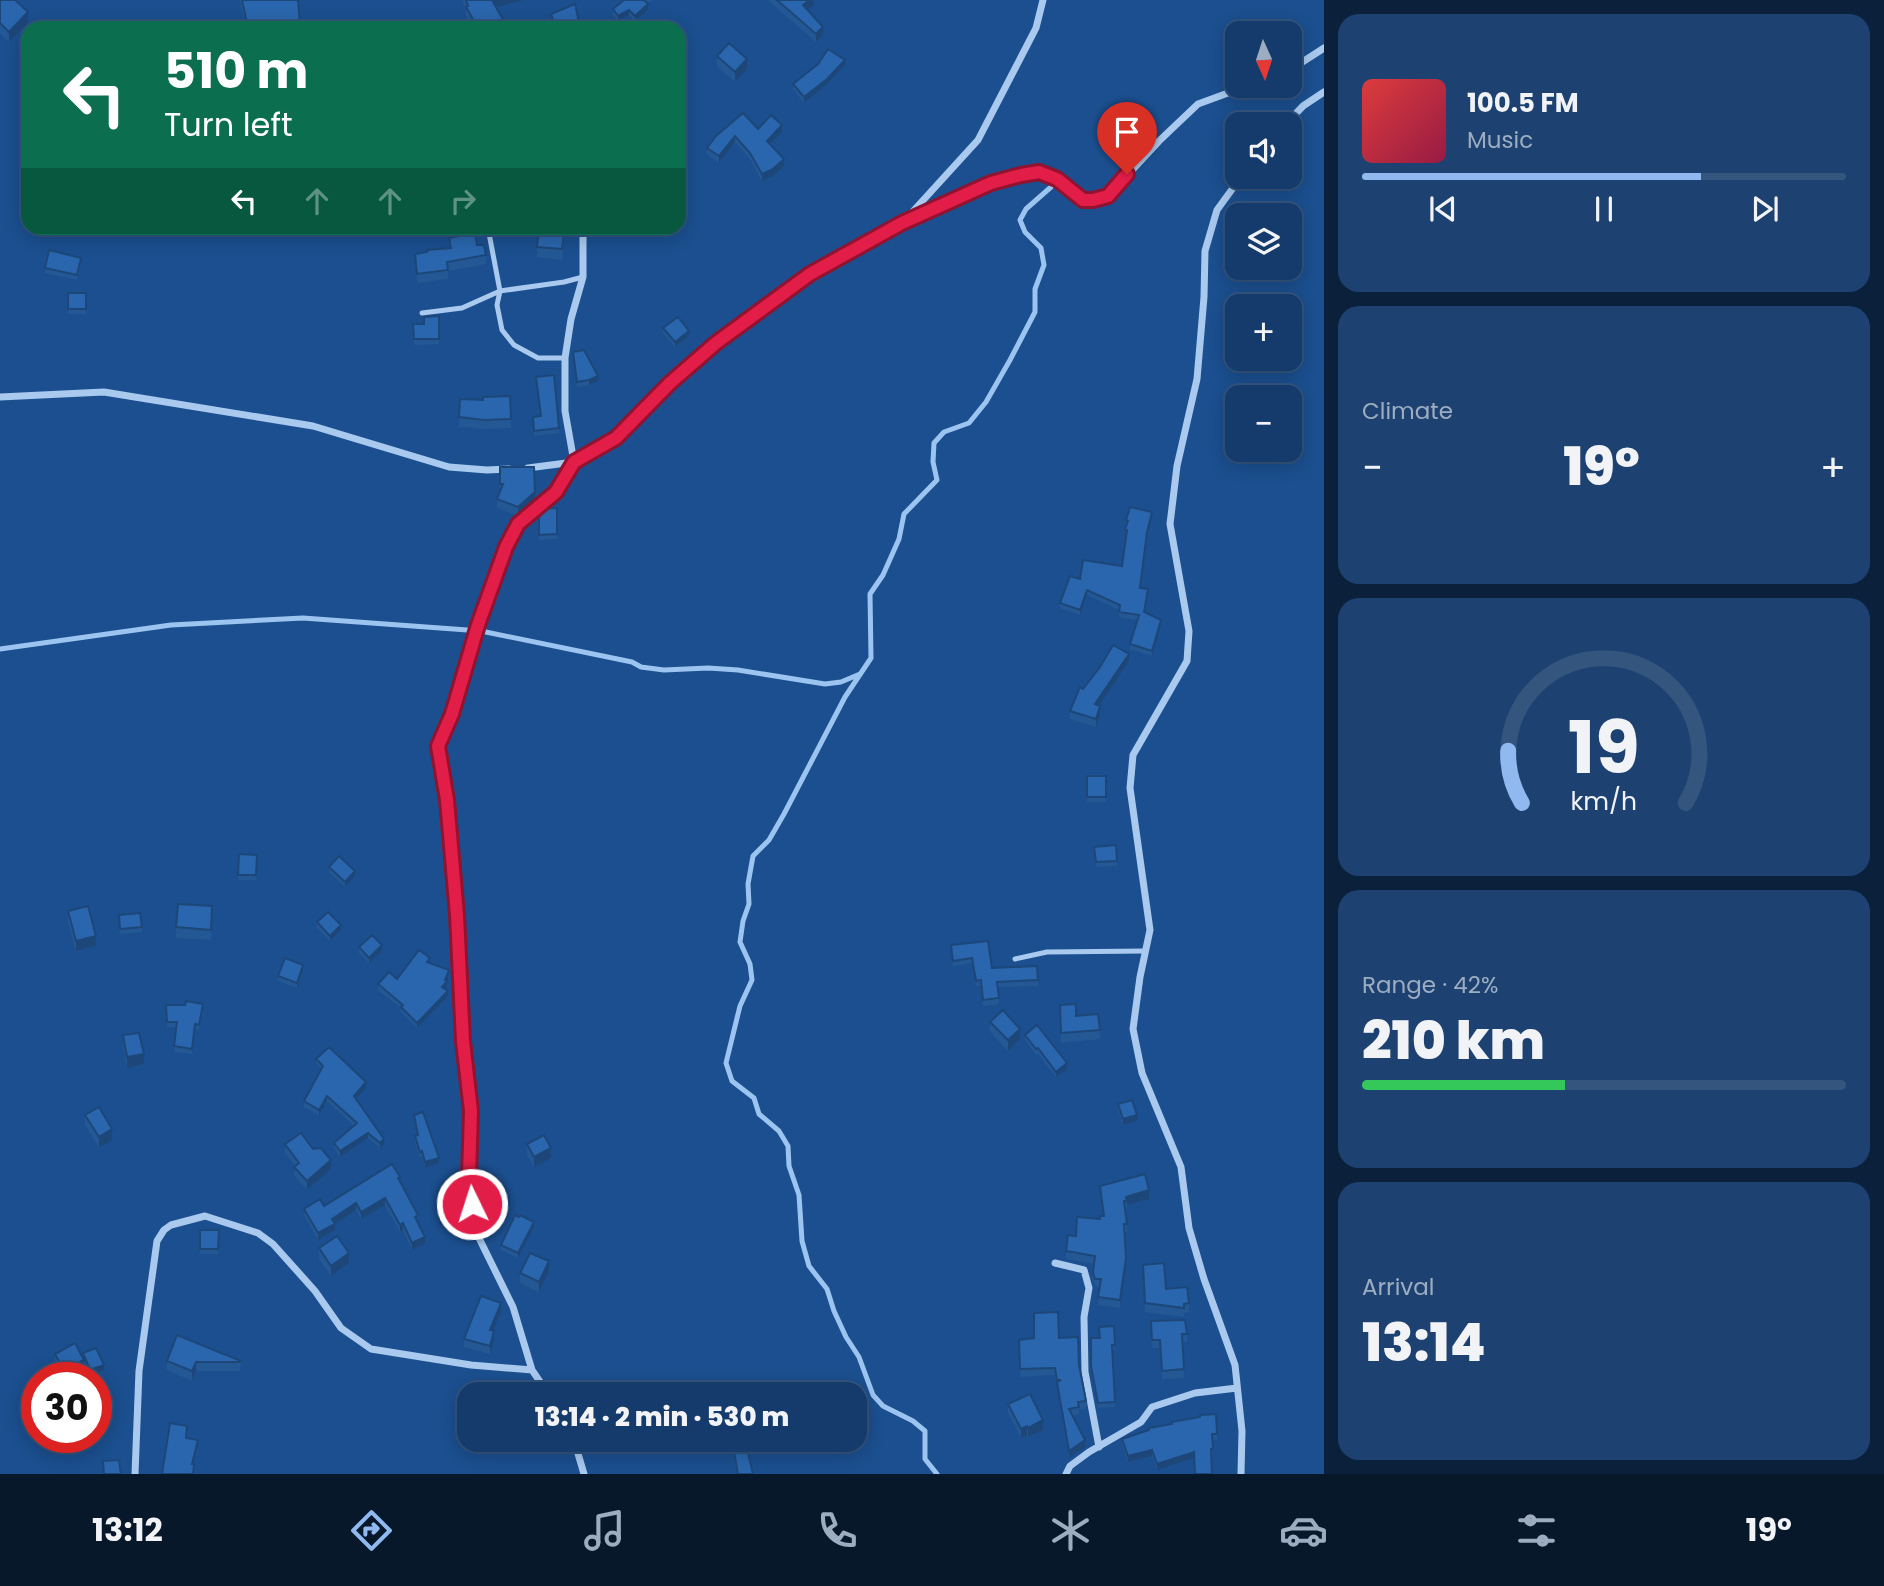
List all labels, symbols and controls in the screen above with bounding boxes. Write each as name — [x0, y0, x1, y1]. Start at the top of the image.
north arrow — [1225, 21, 1302, 98]
map controls — [1225, 21, 1302, 462]
text: 510 m — [164, 37, 309, 105]
icon: left — [49, 49, 140, 140]
text: 100.5 FM — [1467, 85, 1579, 121]
text: Turn left — [164, 102, 293, 147]
pin — [1097, 102, 1157, 174]
button: sound — [1225, 112, 1302, 189]
icon: arrive — [1108, 113, 1146, 151]
text: Music — [1467, 124, 1533, 156]
icon: left — [225, 182, 263, 220]
icon: ahead — [298, 182, 336, 220]
icon: ahead — [371, 182, 409, 220]
icon: right — [444, 182, 482, 220]
icon: previous — [1424, 190, 1462, 228]
icon: pause — [1585, 190, 1623, 228]
icon: next — [1746, 190, 1784, 228]
button: layers — [1225, 203, 1302, 280]
button: + — [1225, 294, 1302, 371]
button: − — [1225, 385, 1302, 462]
text: Climate — [1362, 395, 1453, 427]
text: 19° — [1563, 430, 1640, 503]
text: − — [1362, 441, 1383, 494]
text: + — [1820, 441, 1846, 494]
text: 19 — [1568, 697, 1640, 798]
text: km/h — [1571, 784, 1637, 819]
text: Range · 42% — [1362, 969, 1498, 1001]
text: 210 km — [1362, 1004, 1545, 1077]
position arrow — [435, 1167, 509, 1241]
text: Arrival — [1362, 1271, 1434, 1303]
text: 13:14 — [1362, 1306, 1486, 1379]
speed limit sign: 30 — [21, 1362, 112, 1453]
text: 13:14 · 2 min · 530 m — [535, 1399, 789, 1435]
icon: directions — [347, 1506, 396, 1555]
icon: music — [580, 1506, 629, 1555]
icon: phone — [813, 1506, 862, 1555]
icon: climate — [1046, 1506, 1095, 1555]
icon: car — [1279, 1506, 1328, 1555]
icon: filters — [1512, 1506, 1561, 1555]
text: 13:12 — [92, 1507, 163, 1552]
text: 19° — [1745, 1507, 1792, 1552]

